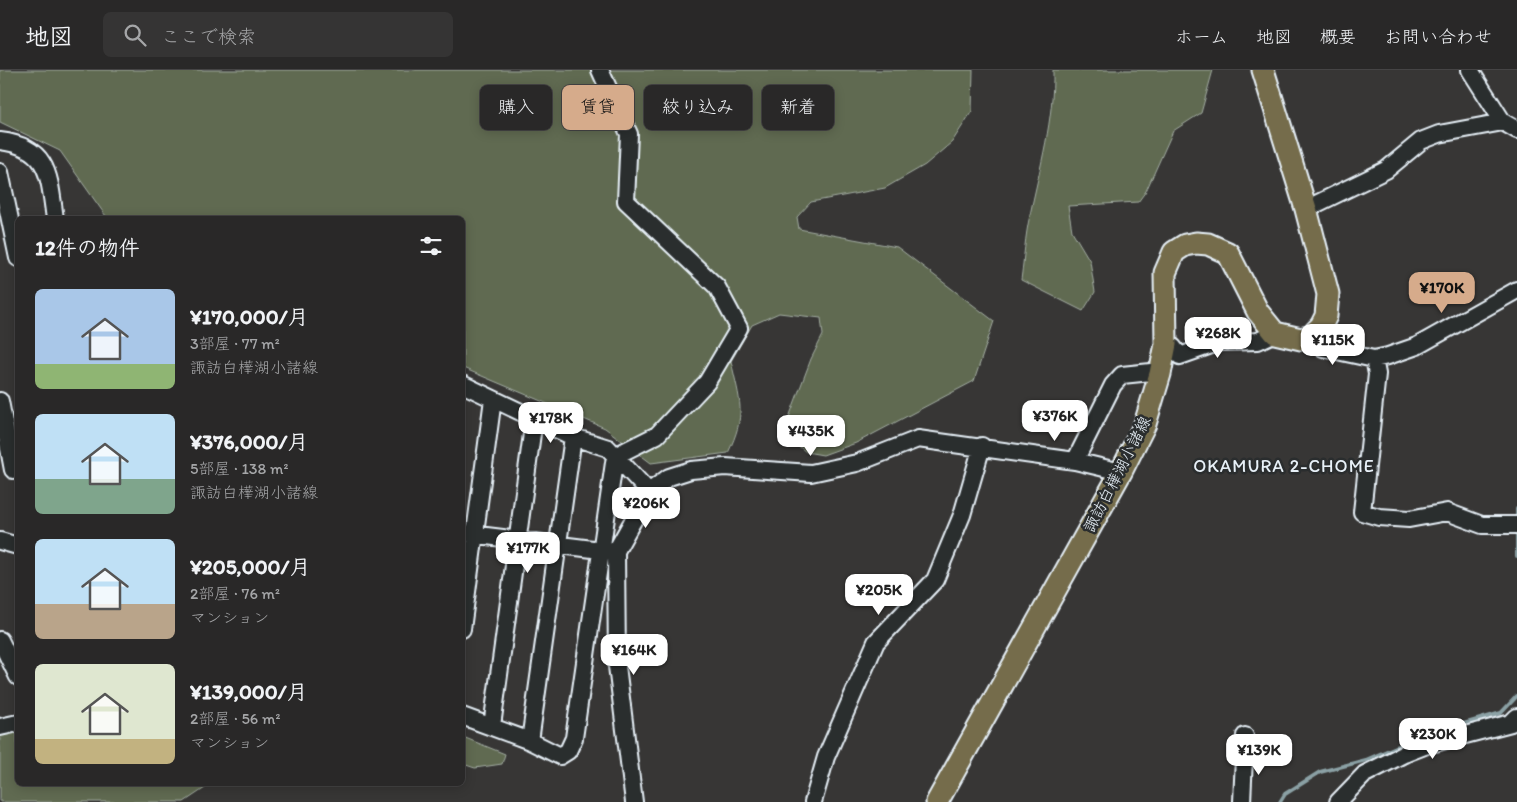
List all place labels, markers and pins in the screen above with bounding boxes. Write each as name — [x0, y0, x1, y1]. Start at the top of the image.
pin: ¥170K — [1407, 272, 1477, 314]
pin: ¥268K — [1183, 316, 1253, 359]
pin: ¥115K — [1298, 324, 1368, 366]
pin: ¥376K — [1020, 400, 1090, 442]
pin: ¥178K — [516, 402, 586, 444]
pin: ¥435K — [776, 414, 846, 457]
pin: ¥206K — [611, 486, 681, 529]
pin: ¥177K — [493, 532, 563, 574]
pin: ¥205K — [844, 574, 914, 616]
pin: ¥164K — [599, 634, 669, 676]
pin: ¥230K — [1398, 718, 1468, 760]
pin: ¥139K — [1224, 734, 1294, 776]

